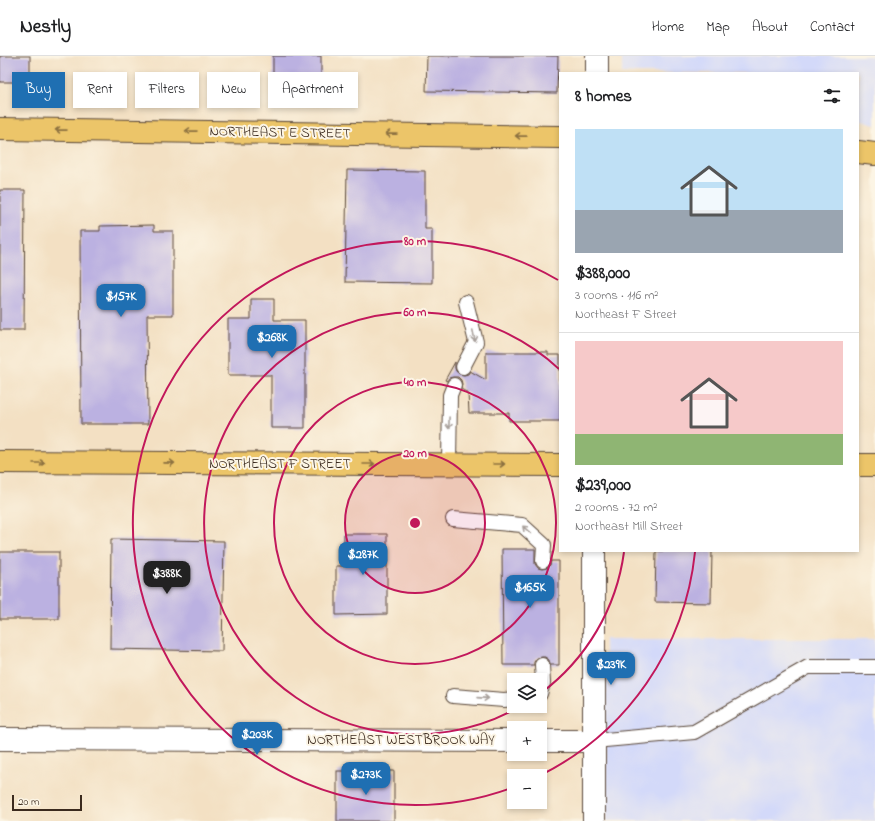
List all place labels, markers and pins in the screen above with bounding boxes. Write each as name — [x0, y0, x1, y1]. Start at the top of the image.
pin: $157K — [93, 284, 149, 318]
pin: $268K — [244, 325, 300, 359]
centre of rings — [408, 516, 422, 530]
pin: $287K — [335, 542, 391, 576]
pin: $388K — [139, 561, 195, 595]
pin: $165K — [502, 575, 558, 609]
pin: $239K — [583, 652, 639, 686]
pin: $203K — [229, 722, 285, 756]
pin: $273K — [338, 762, 394, 796]

